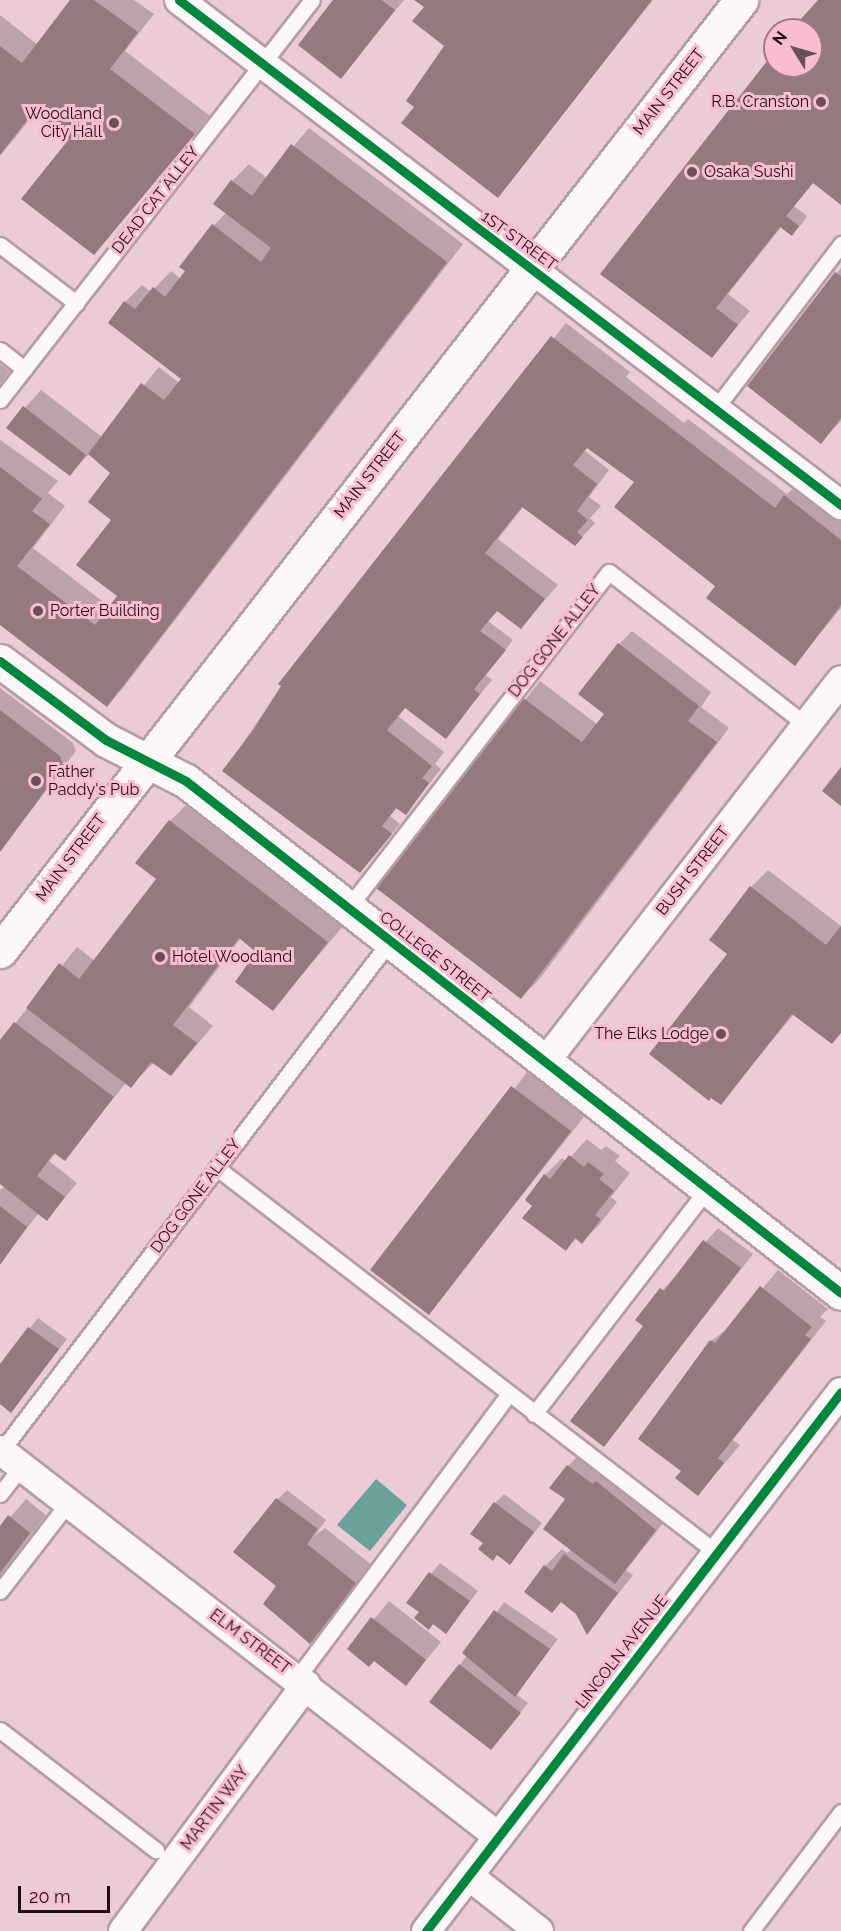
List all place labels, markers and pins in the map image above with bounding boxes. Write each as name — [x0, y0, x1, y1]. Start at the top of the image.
place label: R.B. Cranston — [711, 92, 809, 112]
marker: R.B. Cranston — [814, 95, 828, 109]
place label: Woodland City Hall — [25, 104, 102, 142]
marker: Woodland City Hall — [107, 116, 121, 130]
place label: Osaka Sushi — [704, 162, 793, 182]
marker: Osaka Sushi — [685, 165, 699, 179]
place label: Porter Building — [50, 601, 160, 621]
marker: Porter Building — [31, 604, 45, 618]
place label: Father Paddy's Pub — [48, 762, 139, 800]
marker: Father Paddy's Pub — [29, 774, 43, 788]
place label: Hotel Woodland — [172, 947, 293, 967]
marker: Hotel Woodland — [153, 950, 167, 964]
place label: The Elks Lodge — [594, 1024, 709, 1044]
marker: The Elks Lodge — [714, 1027, 728, 1041]

